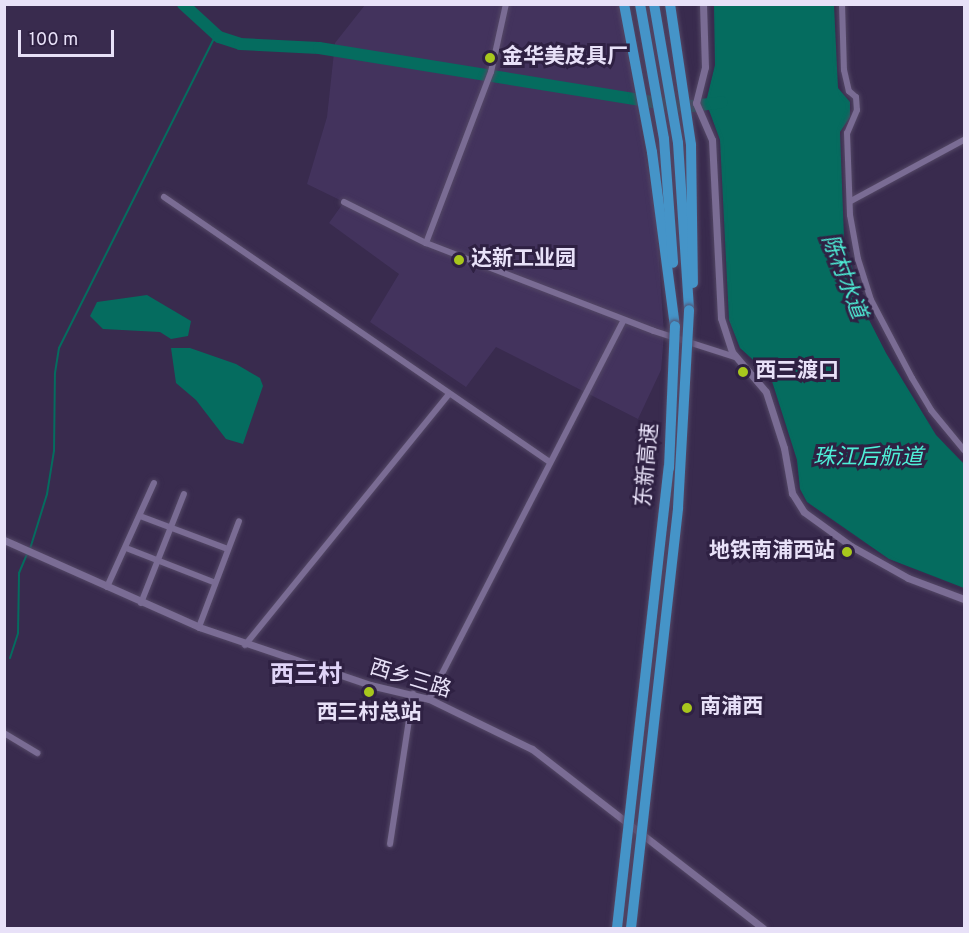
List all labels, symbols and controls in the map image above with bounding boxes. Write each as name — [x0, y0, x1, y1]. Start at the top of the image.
scale bar — [21, 18, 117, 56]
text: 100 m — [29, 29, 78, 52]
place label: 金华美皮具厂 — [502, 45, 628, 71]
marker: 金华美皮具厂 — [483, 51, 497, 65]
water label: 陈村水道 — [815, 231, 871, 323]
place label: 达新工业园 — [471, 247, 576, 273]
marker: 达新工业园 — [452, 253, 466, 267]
place label: 西三渡口 — [755, 359, 839, 385]
marker: 西三渡口 — [736, 365, 750, 379]
street label: 东新高速 — [632, 422, 664, 508]
water label: 珠江后航道 — [813, 446, 923, 472]
place label: 地铁南浦西站 — [709, 539, 835, 565]
marker: 地铁南浦西站 — [840, 545, 854, 559]
street label: 西乡三路 — [366, 656, 454, 704]
district label: 西三村 — [270, 663, 342, 691]
marker: 西三村总站 — [362, 685, 376, 699]
place label: 南浦西 — [700, 695, 763, 721]
marker: 南浦西 — [678, 699, 696, 717]
place label: 西三村总站 — [317, 701, 421, 727]

